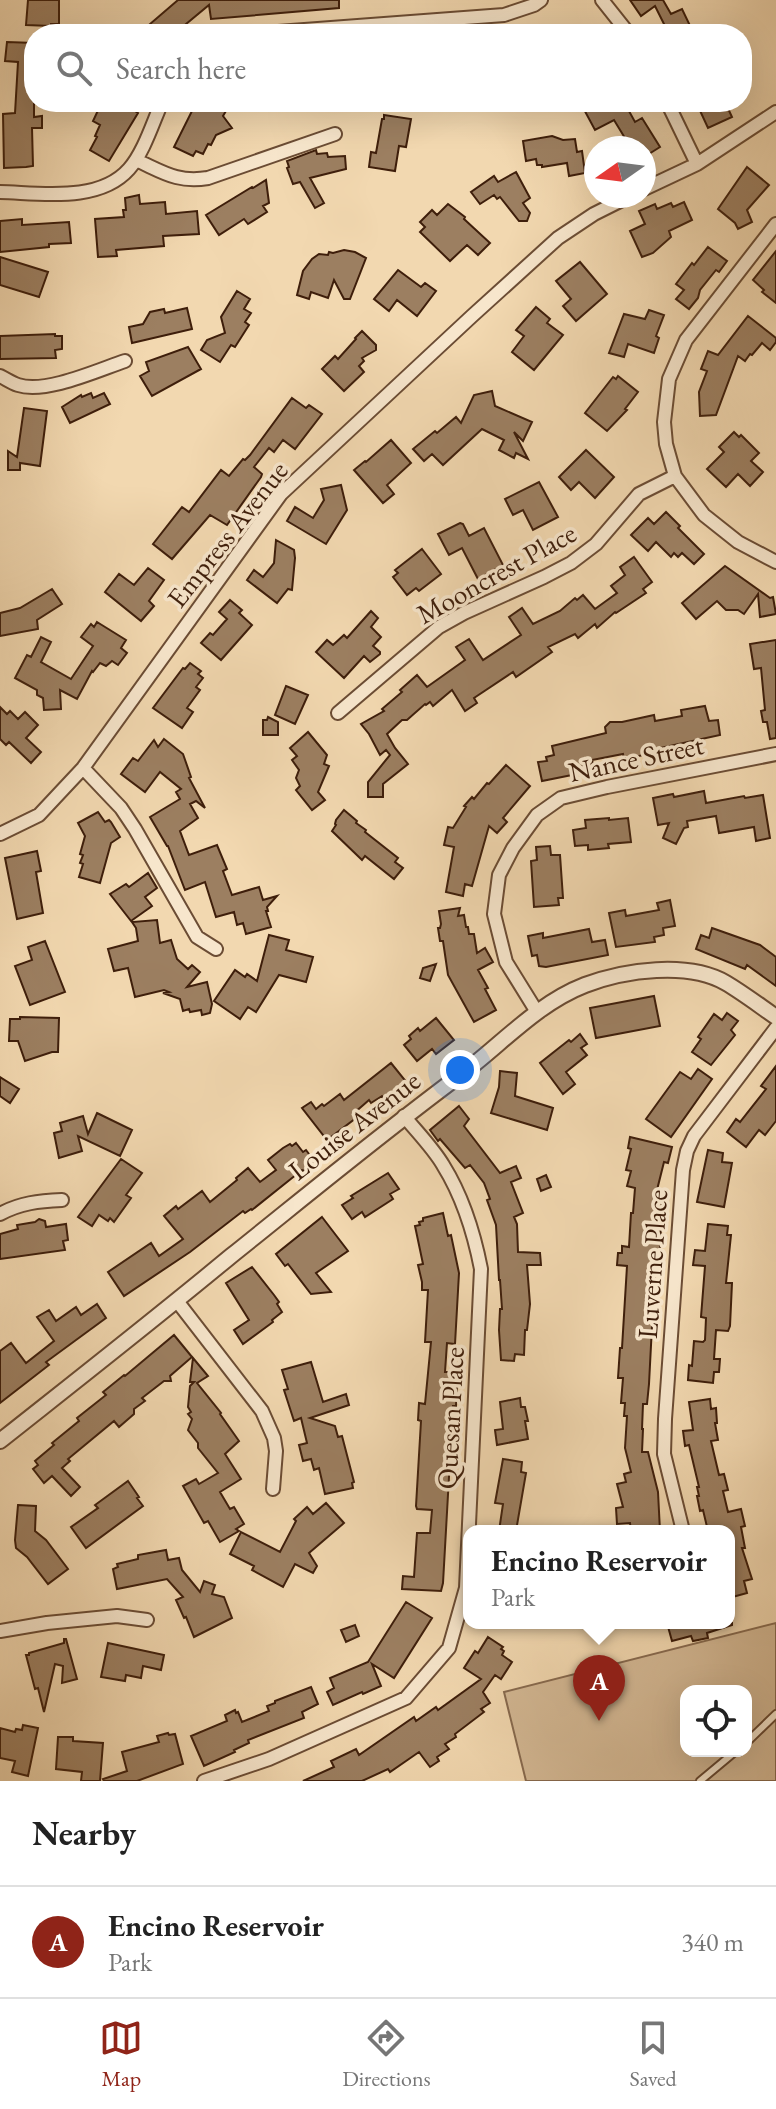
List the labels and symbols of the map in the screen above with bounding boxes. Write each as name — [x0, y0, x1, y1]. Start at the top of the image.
north arrow — [584, 136, 656, 208]
street label: Empress Avenue — [159, 453, 296, 615]
street label: Mooncrest Place — [410, 514, 582, 632]
street label: Nance Street — [565, 726, 707, 790]
your location — [440, 1050, 480, 1090]
street label: Louise Avenue — [281, 1062, 427, 1188]
street label: Luverne Place — [629, 1188, 675, 1340]
street label: Quesan Place — [428, 1346, 472, 1490]
pin: A — [573, 1655, 625, 1721]

